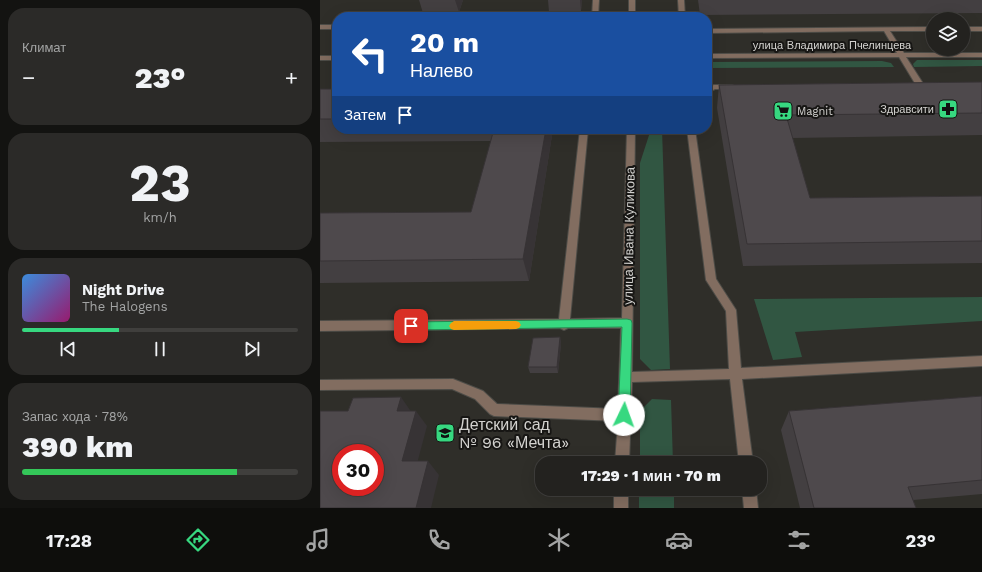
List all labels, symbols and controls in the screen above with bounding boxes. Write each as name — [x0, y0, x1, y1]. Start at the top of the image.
map controls — [926, 12, 970, 56]
button: layers — [926, 12, 970, 56]
text: 20 m — [410, 26, 479, 59]
icon: left — [344, 28, 396, 80]
street label: улица Владимира Пчелинцева — [753, 39, 912, 52]
text: Климат — [22, 40, 66, 55]
text: 23° — [134, 60, 186, 95]
text: Налево — [410, 60, 473, 81]
text: − — [22, 65, 35, 90]
text: + — [285, 65, 298, 90]
pharmacy icon: Здравсити — [937, 98, 959, 120]
supermarket icon: Magnit — [772, 100, 794, 122]
place label: Здравсити — [880, 103, 934, 116]
icon: arrive — [394, 104, 416, 126]
place label: Magnit — [797, 105, 833, 118]
text: Затем — [344, 106, 386, 124]
text: 23 — [129, 153, 191, 214]
street label: улица Ивана Куликова — [620, 166, 638, 305]
text: km/h — [143, 210, 177, 225]
text: Night Drive — [82, 281, 165, 299]
text: The Halogens — [82, 299, 168, 314]
pin — [394, 309, 428, 343]
icon: arrive — [400, 315, 422, 337]
icon: previous — [57, 338, 79, 360]
icon: pause — [149, 338, 171, 360]
icon: next — [241, 338, 263, 360]
position arrow — [603, 394, 645, 436]
text: Запас хода · 78% — [22, 409, 128, 424]
place label: Детский сад № 96 «Мечта» — [459, 415, 569, 452]
school or university icon: Детский сад № 96 «Мечта» — [434, 422, 456, 444]
text: 390 km — [22, 429, 133, 464]
speed limit sign: 30 — [332, 444, 384, 496]
text: 17:29 · 1 мин · 70 m — [581, 467, 721, 485]
icon: directions — [184, 526, 212, 554]
icon: music — [304, 526, 332, 554]
icon: phone — [425, 526, 453, 554]
icon: climate — [545, 526, 573, 554]
icon: car — [665, 526, 693, 554]
icon: filters — [785, 526, 813, 554]
text: 17:28 — [46, 530, 92, 551]
text: 23° — [905, 530, 936, 551]

